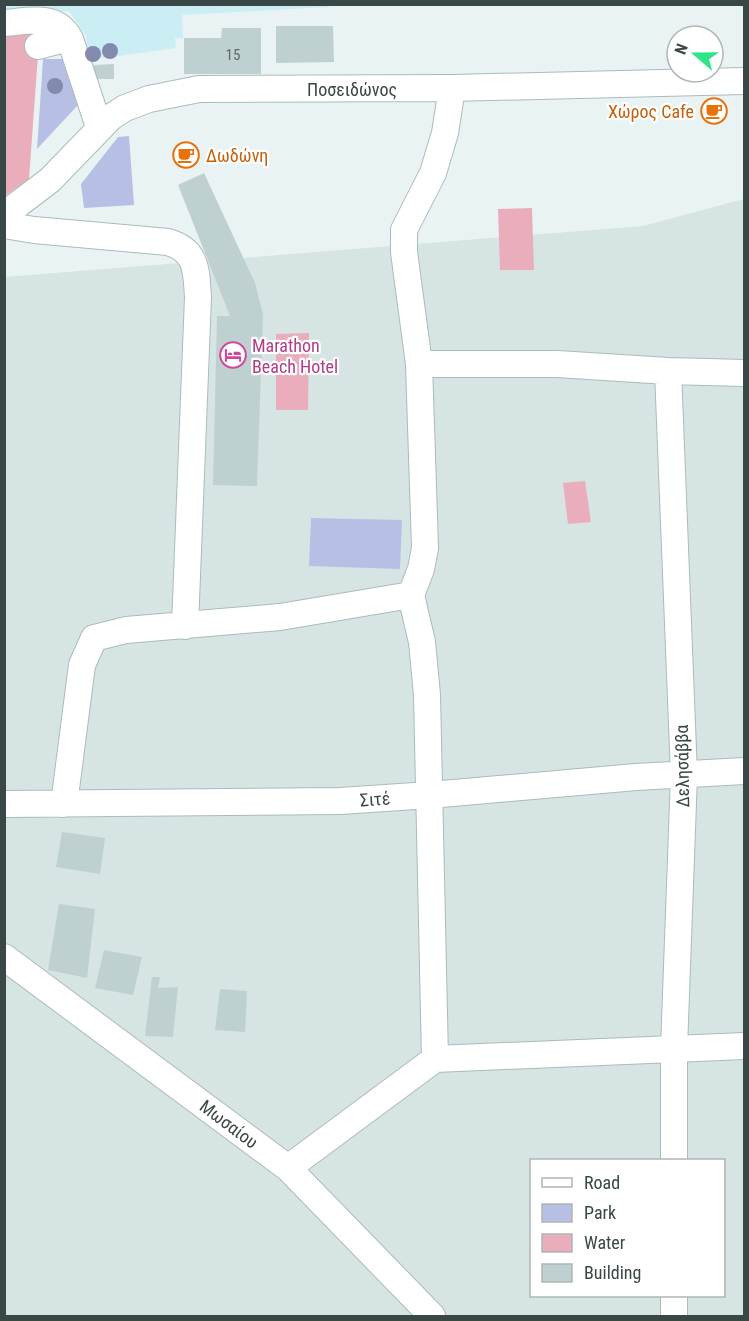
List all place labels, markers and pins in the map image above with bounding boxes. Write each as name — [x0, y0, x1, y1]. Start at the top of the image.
cafe icon: Χώρος Cafe — [699, 96, 729, 126]
place label: Χώρος Cafe — [608, 101, 694, 122]
cafe icon: Δωδώνη — [171, 140, 201, 170]
place label: Δωδώνη — [206, 145, 268, 166]
place label: Marathon Beach Hotel — [252, 335, 338, 377]
hotel icon: Marathon Beach Hotel — [218, 340, 248, 370]

